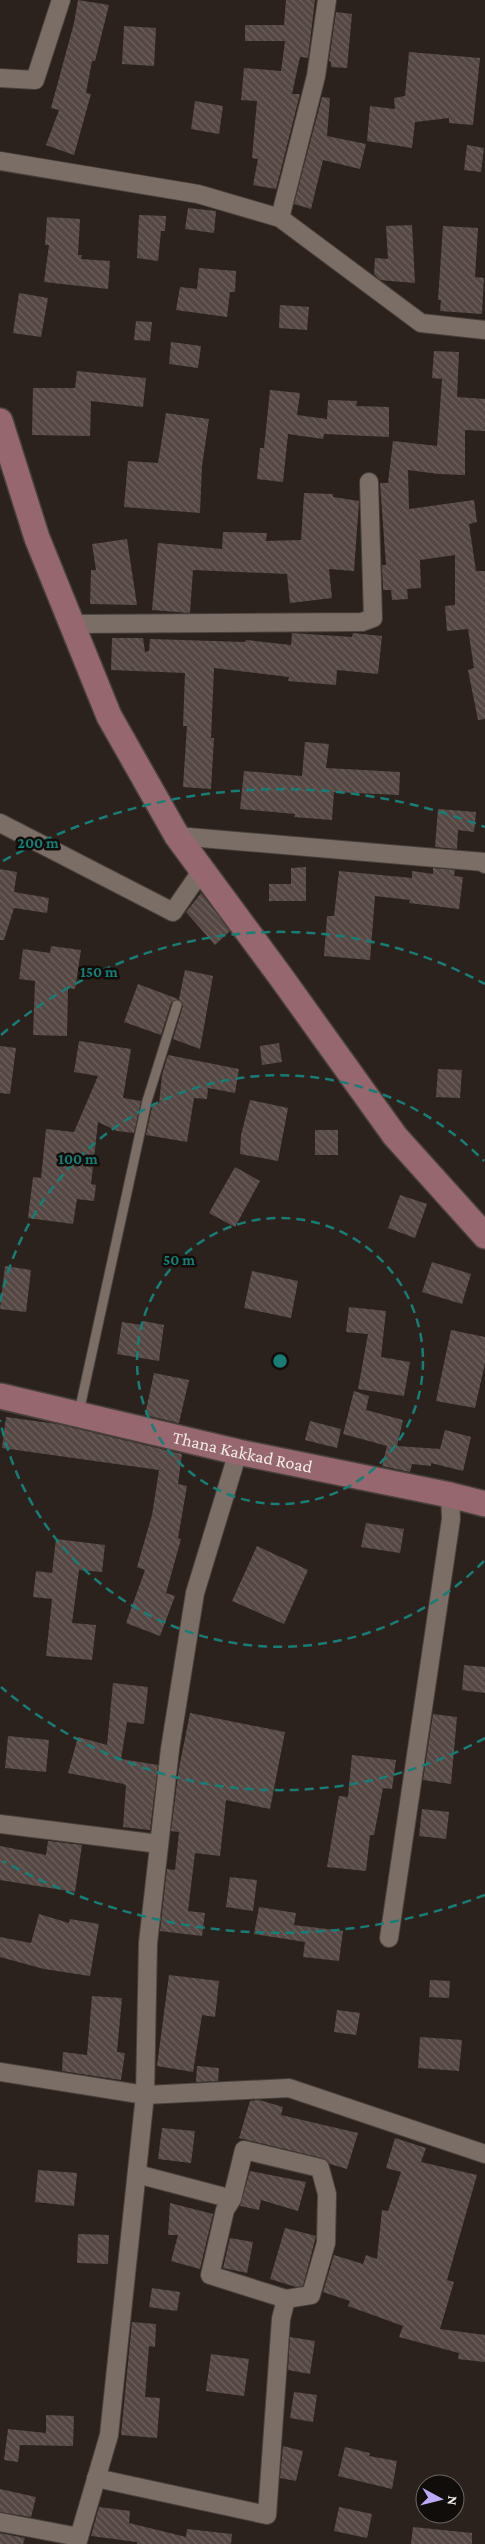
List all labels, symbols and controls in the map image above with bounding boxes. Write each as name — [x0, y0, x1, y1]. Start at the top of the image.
text: 200 m — [17, 835, 59, 851]
text: 150 m — [80, 964, 118, 980]
text: 100 m — [58, 1151, 98, 1167]
text: 50 m — [163, 1252, 195, 1268]
centre of rings — [271, 1352, 289, 1370]
street label: Thana Kakkad Road — [171, 1427, 315, 1477]
north arrow — [415, 2474, 465, 2524]
text: N — [444, 2495, 461, 2507]

